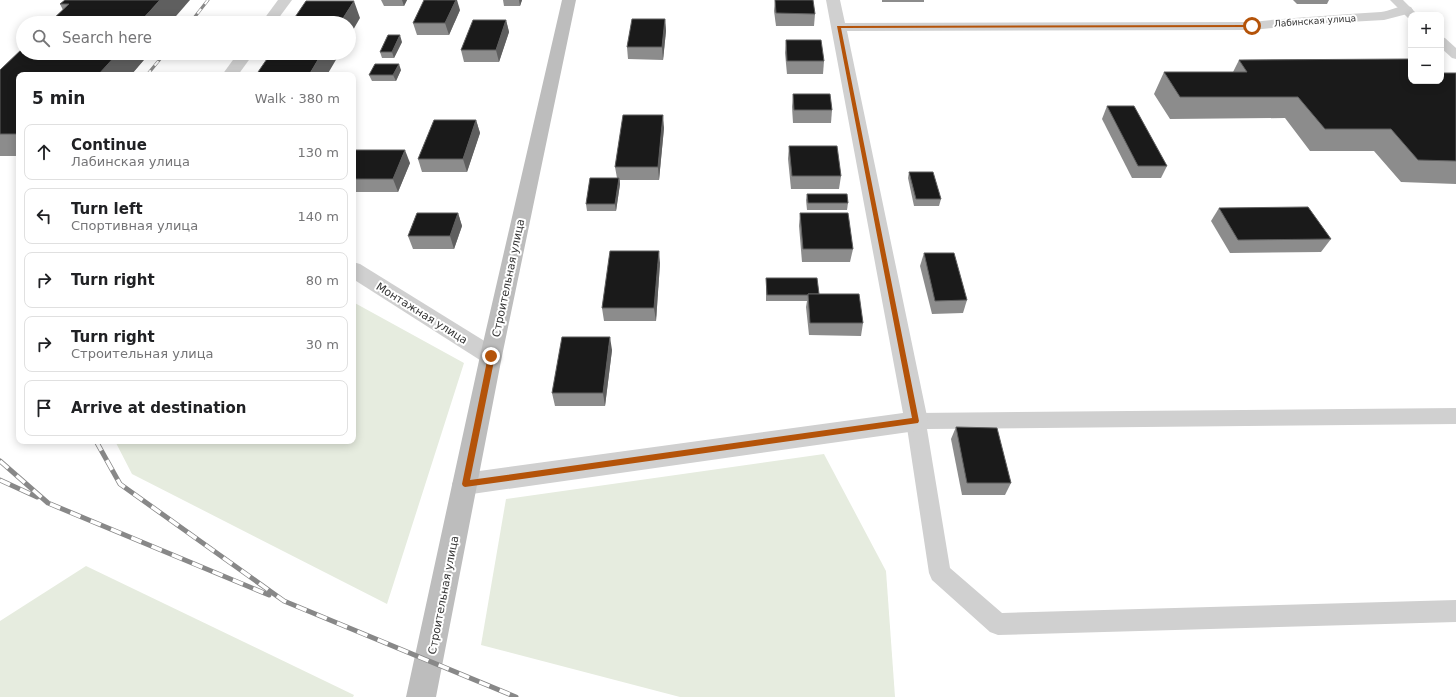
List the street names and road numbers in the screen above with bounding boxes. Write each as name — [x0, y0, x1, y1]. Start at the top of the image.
street label: Лабинская улица — [1274, 13, 1356, 29]
street label: Строительная улица — [490, 218, 527, 338]
street label: Монтажная улица — [374, 280, 470, 347]
street label: Строительная улица — [426, 535, 461, 656]

